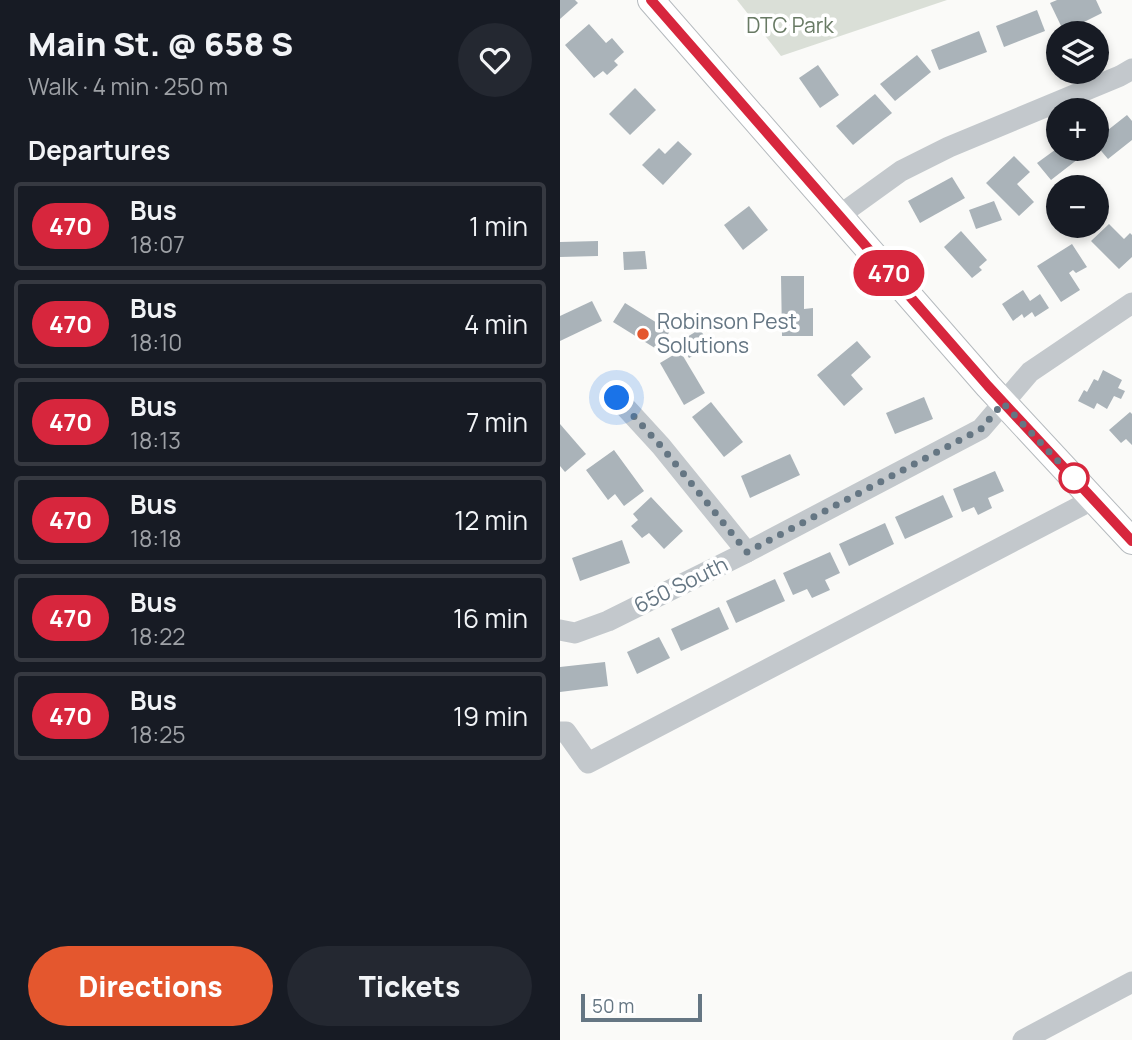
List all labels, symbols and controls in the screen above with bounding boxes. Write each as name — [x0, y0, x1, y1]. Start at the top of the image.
park label: DTC Park — [746, 11, 834, 39]
text: Main St. @ 658 S — [28, 21, 293, 66]
map controls — [1046, 21, 1109, 238]
button: layers — [1046, 21, 1109, 84]
button: heart — [458, 23, 532, 97]
text: Walk · 4 min · 250 m — [28, 70, 228, 102]
button: + — [1046, 98, 1109, 161]
text: Departures — [28, 132, 170, 168]
button: − — [1046, 175, 1109, 238]
text: Bus — [130, 192, 177, 228]
text: 1 min — [469, 208, 528, 244]
text: 470 — [49, 209, 92, 242]
text: 18:07 — [130, 228, 185, 260]
line badge: 470 — [849, 250, 929, 296]
text: 470 — [867, 256, 911, 289]
text: Bus — [130, 290, 177, 326]
text: 4 min — [464, 306, 528, 342]
text: 470 — [49, 307, 92, 340]
place label: Robinson Pest Solutions — [657, 307, 797, 359]
text: 18:10 — [130, 326, 182, 358]
marker: Robinson Pest Solutions — [635, 326, 651, 342]
your location — [599, 380, 634, 415]
text: Bus — [130, 388, 177, 424]
text: 7 min — [466, 404, 528, 440]
text: 470 — [49, 405, 92, 438]
text: 18:13 — [130, 424, 181, 456]
unlabelled marker — [1059, 463, 1089, 493]
text: Bus — [130, 486, 177, 522]
text: 12 min — [454, 502, 528, 538]
text: 470 — [49, 503, 92, 536]
text: 18:18 — [130, 522, 182, 554]
street label: 650 South — [629, 549, 732, 619]
text: Bus — [130, 584, 177, 620]
text: 16 min — [453, 600, 528, 636]
text: 470 — [49, 601, 92, 634]
text: 18:22 — [130, 620, 185, 652]
text: Bus — [130, 682, 177, 718]
text: 19 min — [453, 698, 528, 734]
text: 470 — [49, 699, 92, 732]
text: 18:25 — [130, 718, 186, 750]
button: Directions — [28, 946, 273, 1026]
button: Tickets — [287, 946, 532, 1026]
scale bar — [581, 991, 702, 1023]
text: 50 m — [592, 993, 634, 1019]

